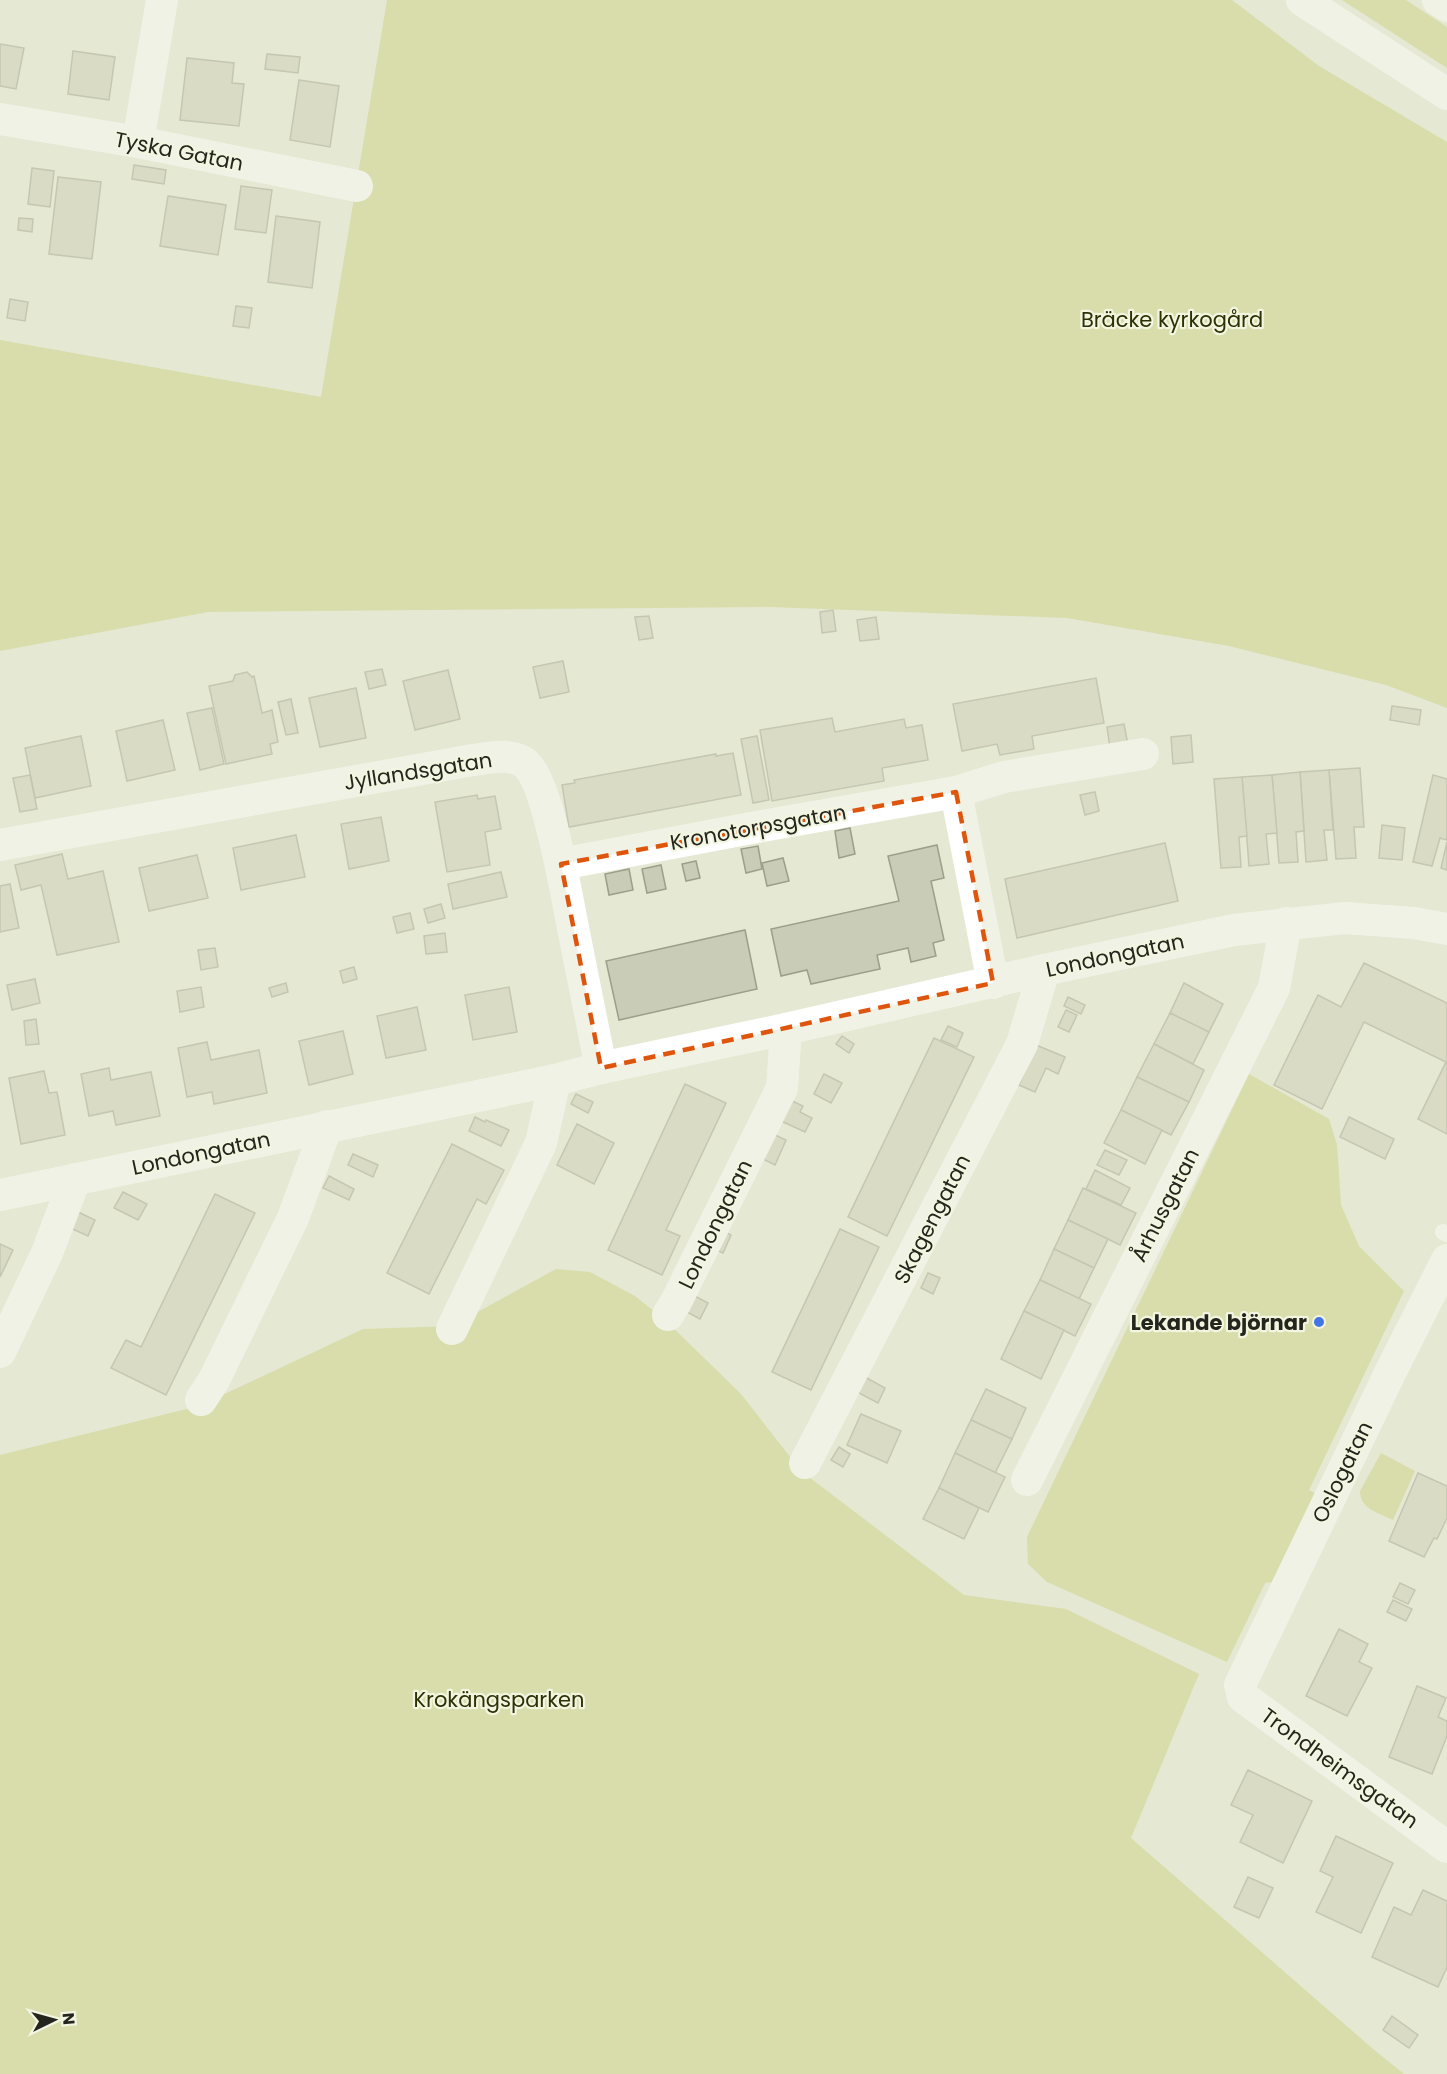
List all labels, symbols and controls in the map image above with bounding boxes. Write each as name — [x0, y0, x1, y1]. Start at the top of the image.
street label: Tyska Gatan — [112, 124, 246, 178]
park label: Bräcke kyrkogård — [1081, 305, 1263, 334]
street label: Jyllandsgatan — [342, 745, 494, 797]
street label: Kronotorpsgatan — [668, 797, 848, 857]
street label: Londongatan — [1043, 926, 1187, 984]
street label: Londongatan — [129, 1124, 273, 1182]
street label: Århusgatan — [1124, 1143, 1206, 1267]
street label: Skagengatan — [887, 1149, 977, 1289]
street label: Londongatan — [671, 1154, 759, 1294]
place label: Lekande björnar — [1131, 1308, 1307, 1337]
marker: Lekande björnar — [1312, 1315, 1326, 1329]
street label: Oslogatan — [1305, 1416, 1379, 1528]
park label: Krokängsparken — [414, 1685, 584, 1714]
street label: Trondheimsgatan — [1255, 1701, 1425, 1835]
north arrow — [24, 1990, 84, 2050]
text: N — [56, 2012, 80, 2026]

